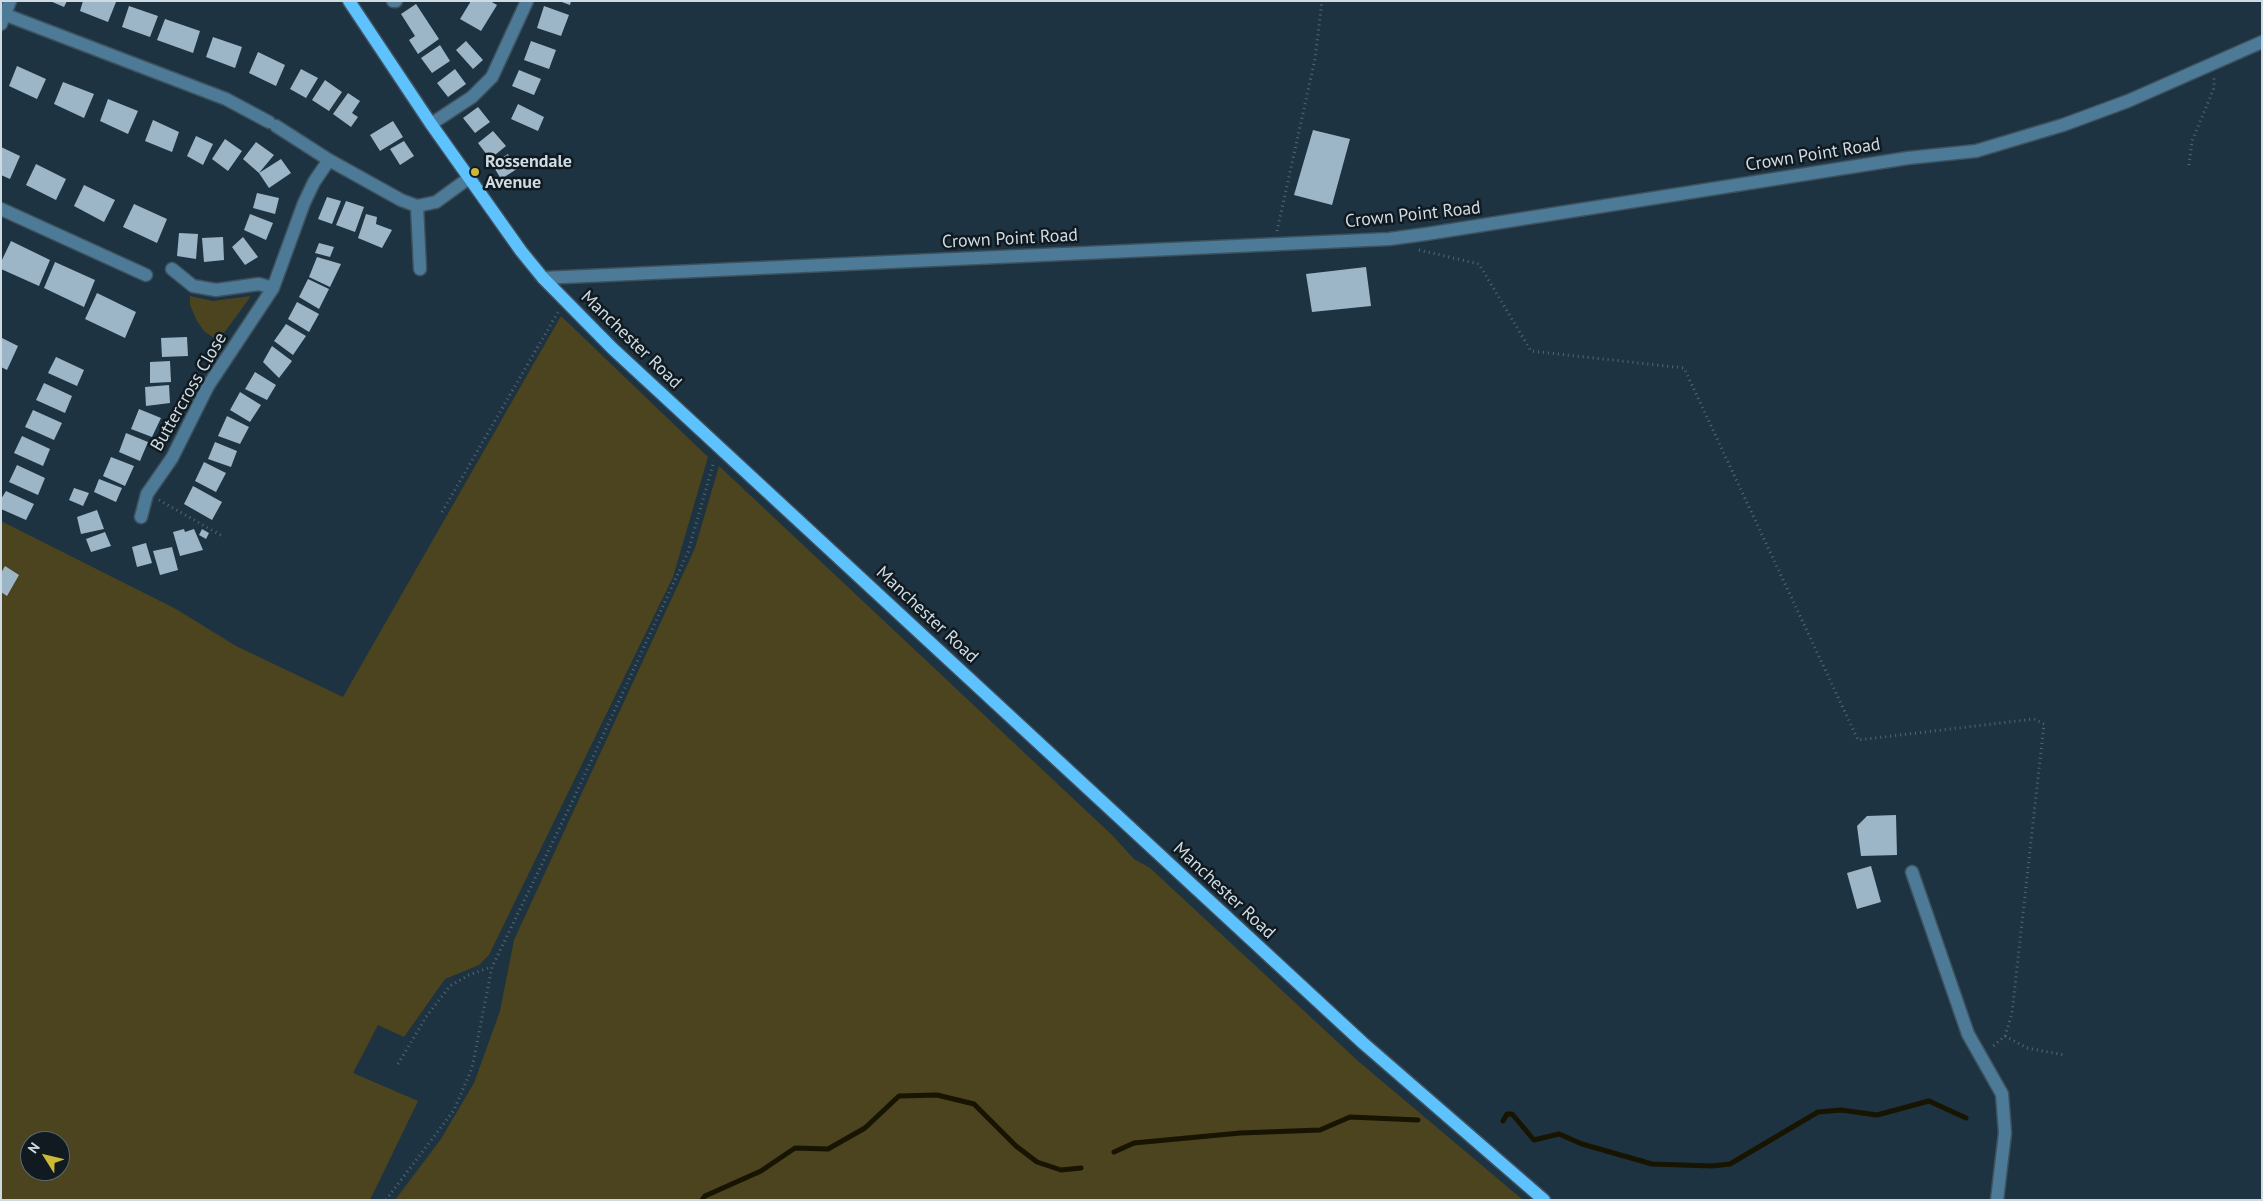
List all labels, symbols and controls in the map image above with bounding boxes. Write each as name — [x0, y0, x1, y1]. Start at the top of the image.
street label: Crown Point Road — [1744, 134, 1882, 176]
place label: Rossendale Avenue — [485, 151, 572, 193]
marker: Rossendale Avenue — [469, 166, 481, 178]
street label: Crown Point Road — [1344, 197, 1482, 233]
street label: Crown Point Road — [941, 225, 1079, 253]
street label: Manchester Road — [576, 286, 686, 394]
street label: Buttercross Close — [146, 329, 232, 455]
street label: Manchester Road — [871, 562, 983, 668]
street label: Manchester Road — [1168, 838, 1280, 944]
north arrow — [20, 1131, 70, 1181]
text: N — [24, 1139, 44, 1157]

